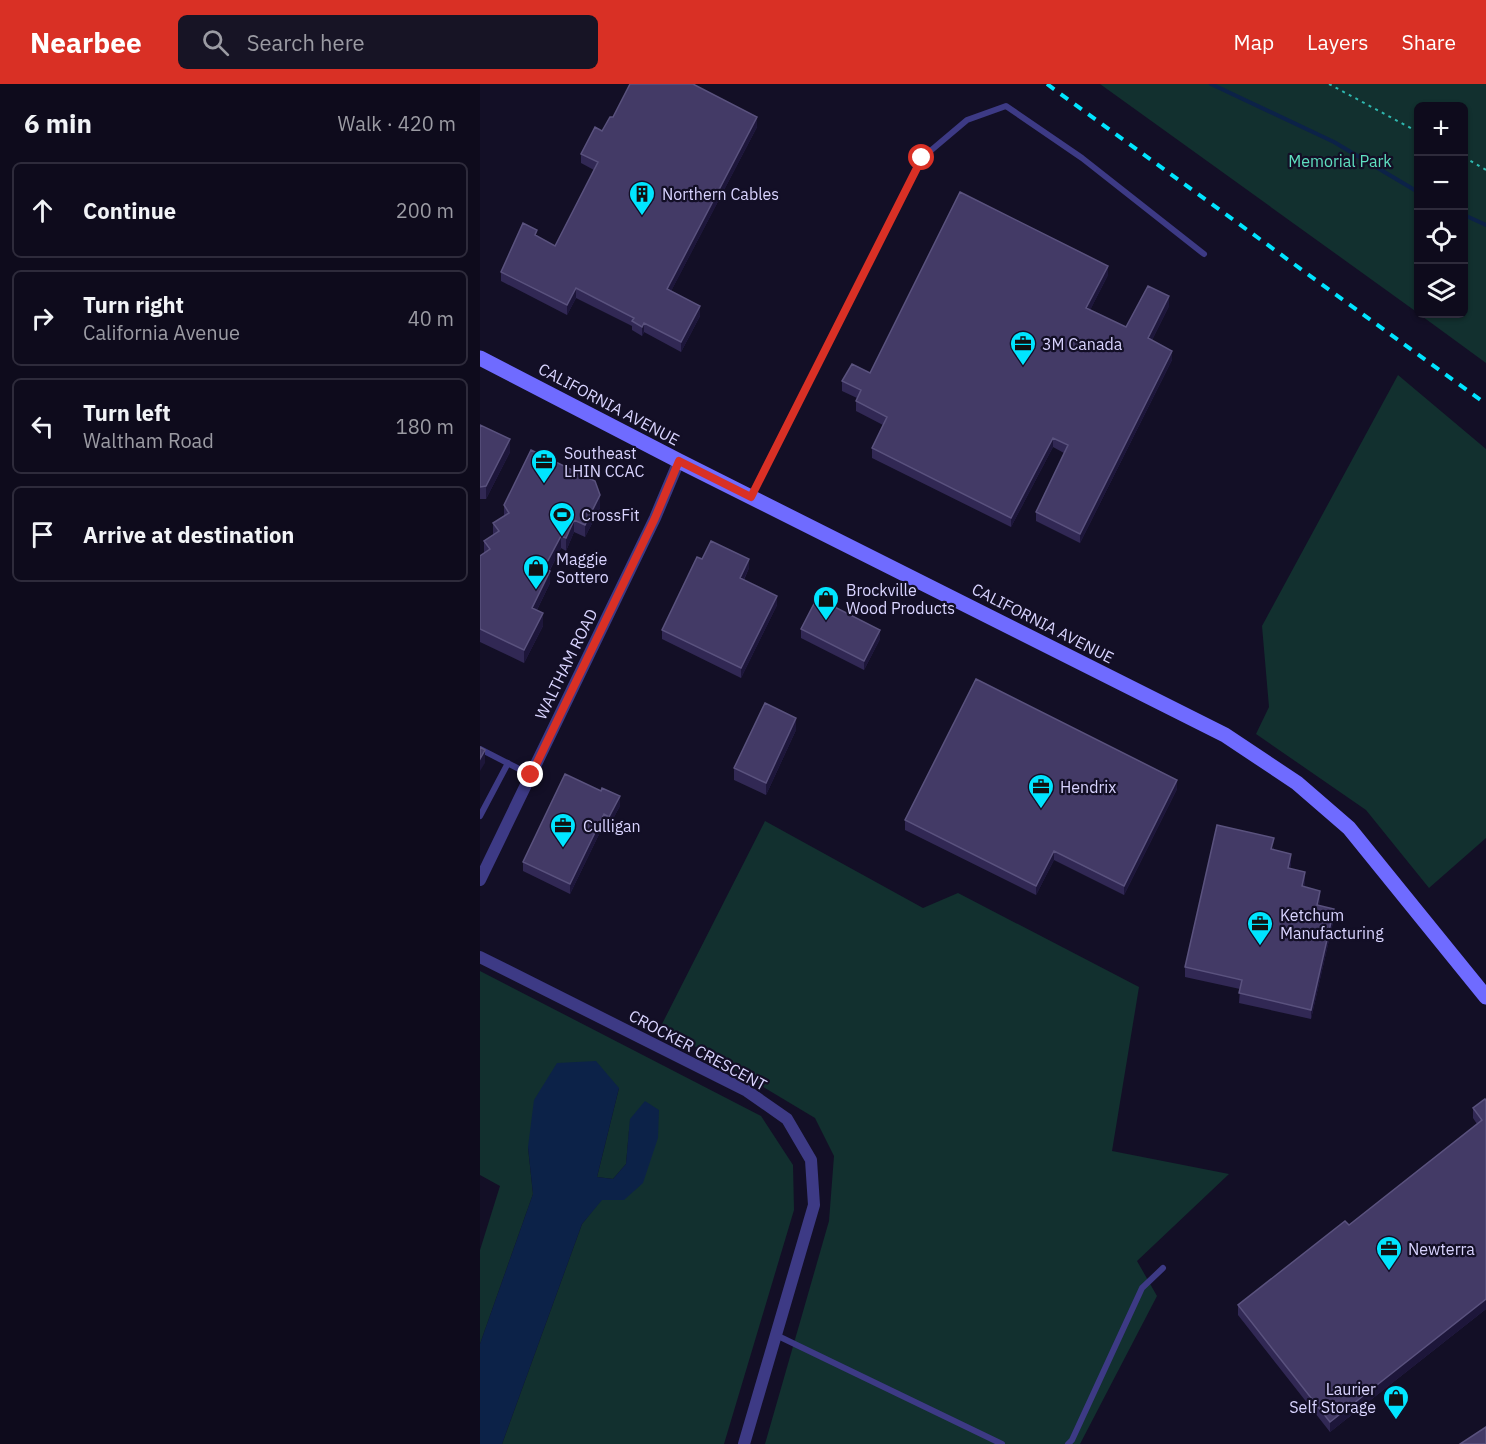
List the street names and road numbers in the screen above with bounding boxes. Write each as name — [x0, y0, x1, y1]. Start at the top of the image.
street label: CALIFORNIA AVENUE — [535, 358, 683, 450]
street label: CALIFORNIA AVENUE — [969, 579, 1117, 667]
street label: WALTHAM ROAD — [530, 605, 602, 723]
street label: CROCKER CRESCENT — [626, 1005, 770, 1095]

